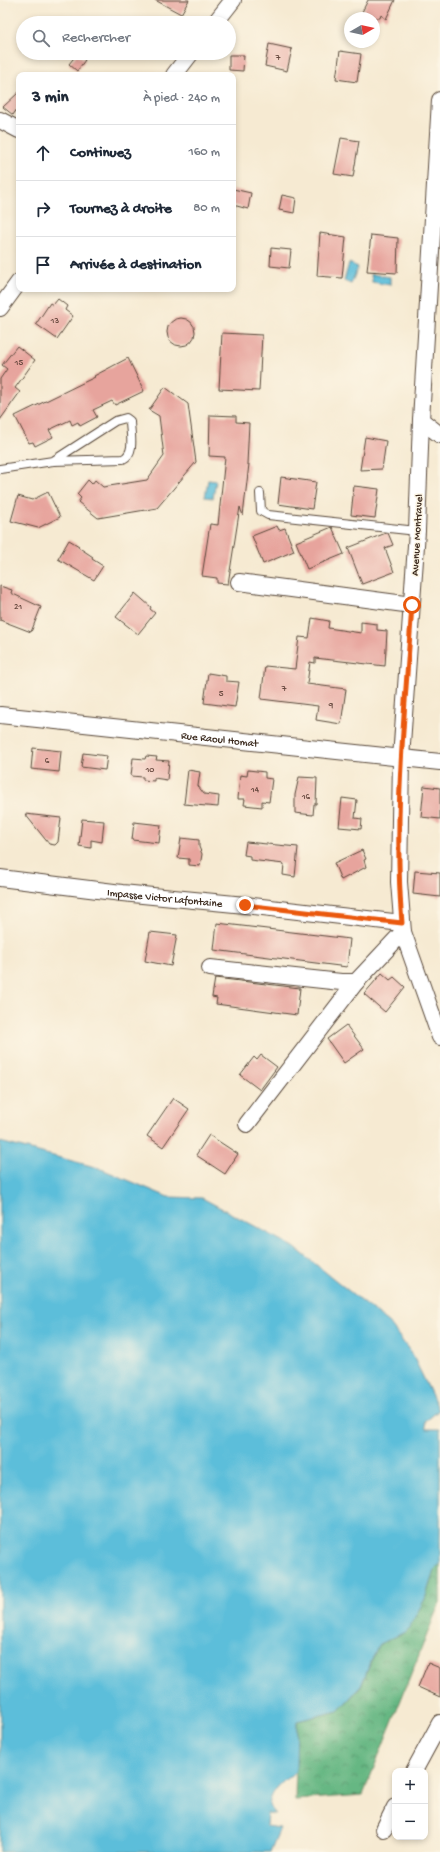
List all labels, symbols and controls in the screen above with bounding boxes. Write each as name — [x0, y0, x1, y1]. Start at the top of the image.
north arrow — [344, 12, 380, 48]
search box — [16, 16, 236, 60]
icon: search — [30, 27, 52, 49]
text: Rechercher — [62, 29, 130, 47]
house number: 7 — [275, 53, 281, 64]
text: 3 min — [32, 88, 69, 108]
text: À pied · 240 m — [143, 91, 220, 106]
icon: ahead — [32, 142, 54, 164]
text: Continuez — [70, 144, 131, 162]
text: 160 m — [188, 145, 220, 160]
icon: right — [32, 198, 54, 220]
text: Tournez à droite — [70, 200, 172, 218]
text: 80 m — [193, 201, 220, 216]
icon: arrive — [32, 254, 54, 276]
text: Arrivée à destination — [70, 256, 201, 274]
house number: 13 — [50, 316, 59, 327]
house number: 15 — [14, 358, 23, 369]
street label: Avenue Montravel — [410, 493, 426, 576]
route start — [403, 596, 421, 614]
house number: 21 — [14, 602, 22, 613]
house number: 7 — [281, 684, 287, 695]
house number: 5 — [219, 689, 224, 700]
house number: 9 — [328, 701, 334, 712]
street label: Rue Raoul Homat — [180, 730, 260, 751]
house number: 6 — [45, 756, 50, 767]
house number: 10 — [145, 765, 154, 776]
house number: 14 — [250, 785, 260, 796]
house number: 16 — [301, 792, 311, 803]
street label: Impasse Victor Lafontaine — [106, 887, 223, 911]
route end — [236, 896, 254, 914]
map controls — [392, 1768, 428, 1840]
button: + — [392, 1768, 428, 1804]
button: − — [392, 1804, 428, 1840]

